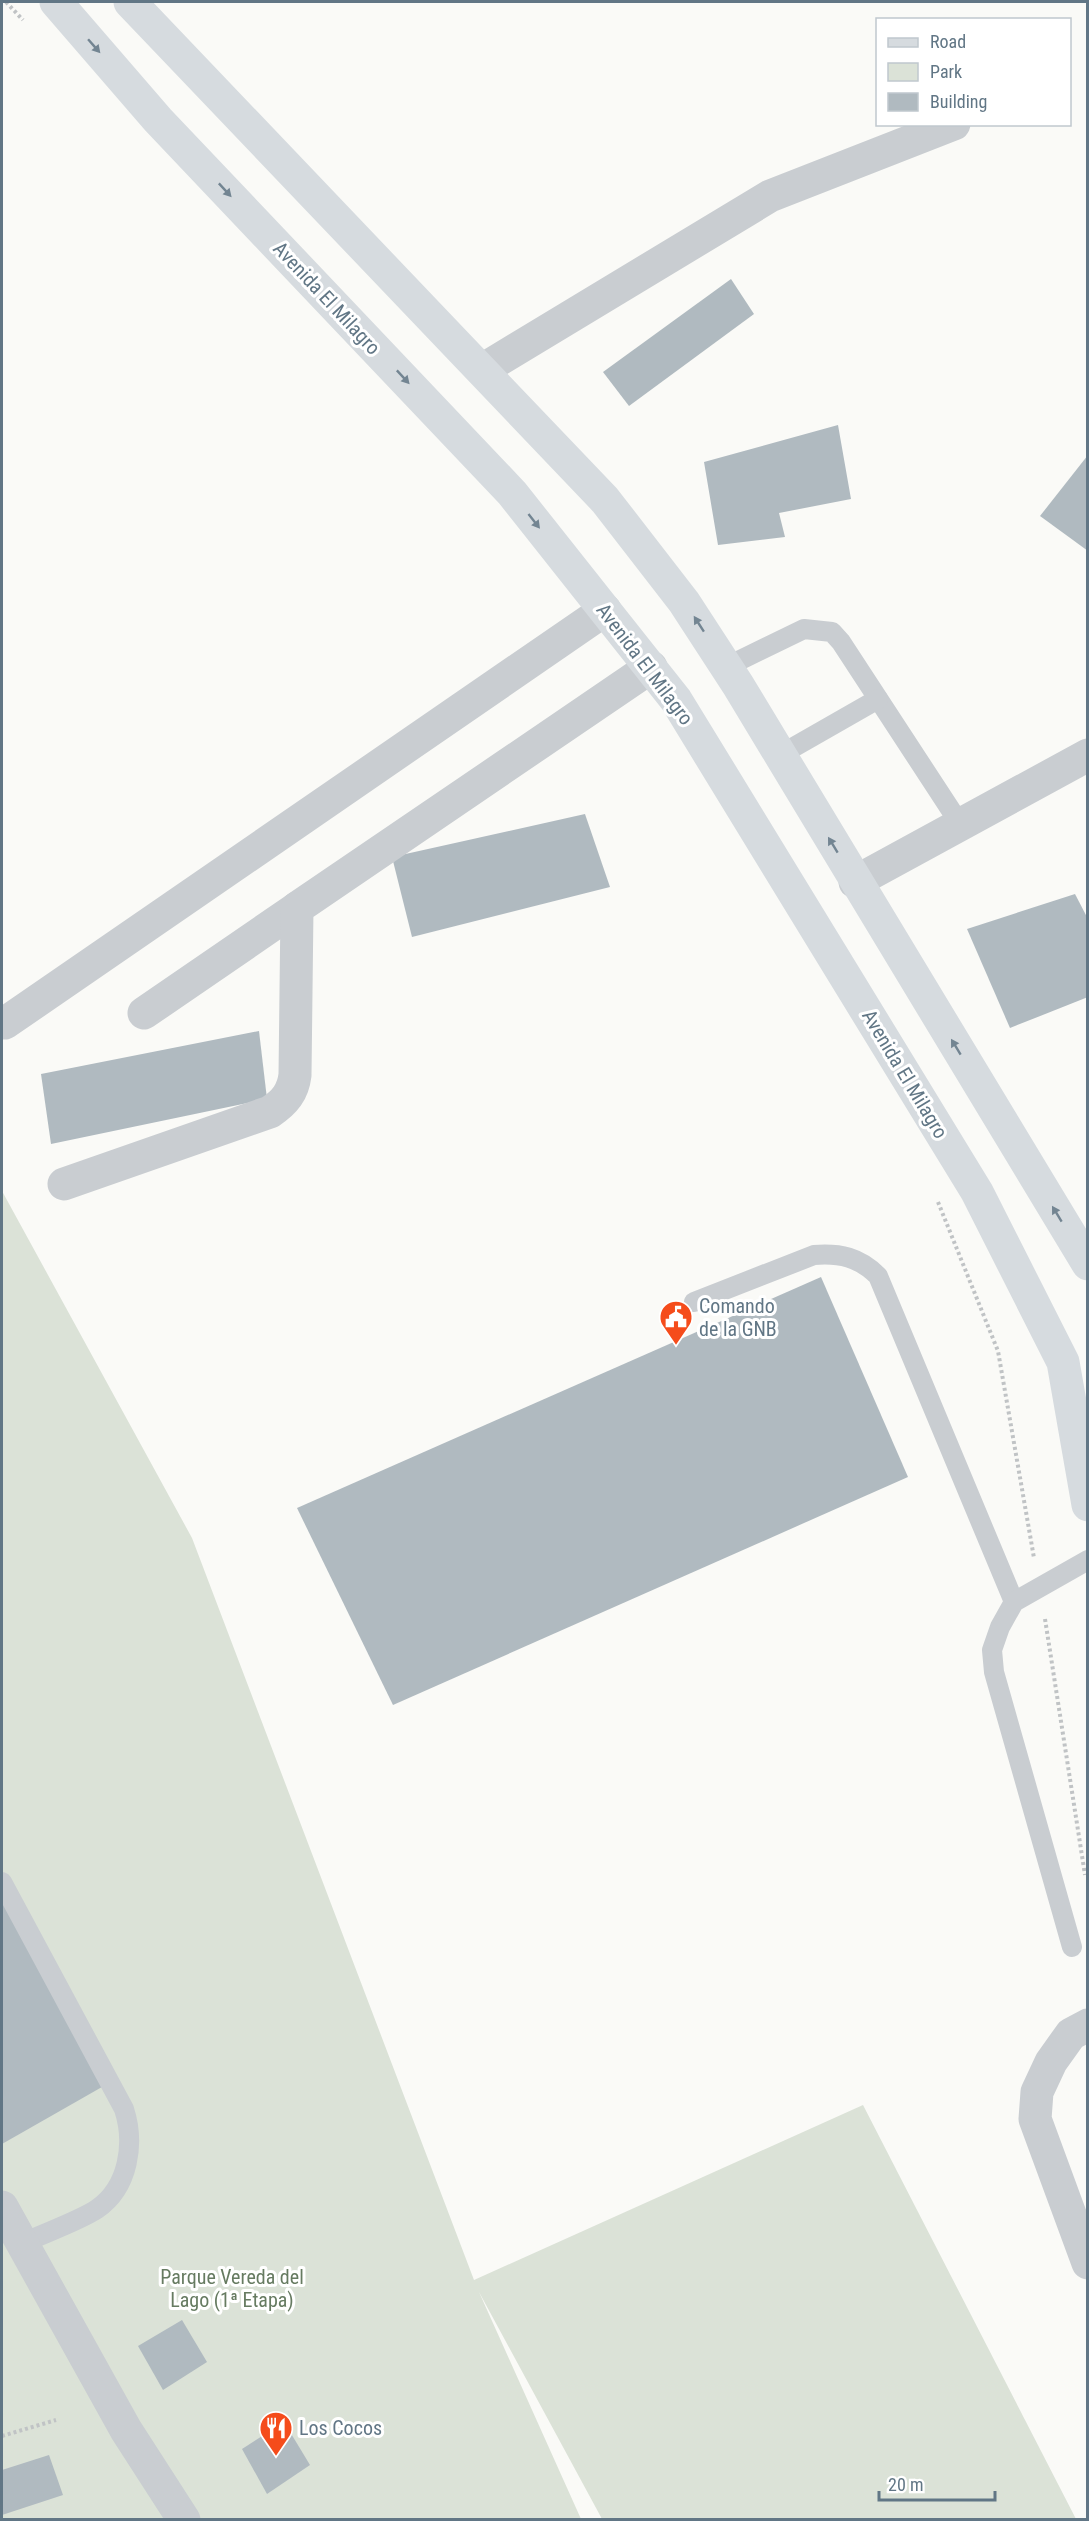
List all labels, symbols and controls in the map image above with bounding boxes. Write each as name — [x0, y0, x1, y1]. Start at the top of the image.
legend — [876, 18, 1071, 126]
text: Road — [930, 31, 966, 52]
one-way arrow — [87, 38, 100, 53]
text: Park — [930, 61, 962, 82]
text: Building — [930, 91, 987, 112]
one-way arrow — [218, 182, 231, 197]
street label: Avenida El Milagro — [268, 236, 386, 360]
one-way arrow — [395, 370, 409, 384]
one-way arrow — [528, 513, 541, 529]
street label: Avenida El Milagro — [591, 598, 699, 730]
one-way arrow — [693, 616, 704, 633]
one-way arrow — [827, 837, 838, 853]
street label: Avenida El Milagro — [857, 1005, 953, 1143]
one-way arrow — [950, 1039, 961, 1055]
one-way arrow — [1052, 1206, 1063, 1222]
place label: Comando de la GNB — [699, 1294, 777, 1341]
public building icon: Comando de la GNB — [658, 1299, 694, 1346]
park label: Parque Vereda del Lago (1ª Etapa) — [160, 2265, 304, 2312]
restaurant icon: Los Cocos — [258, 2410, 294, 2457]
place label: Los Cocos — [299, 2416, 382, 2440]
scale bar — [879, 2464, 994, 2502]
text: 20 m — [888, 2474, 923, 2495]

